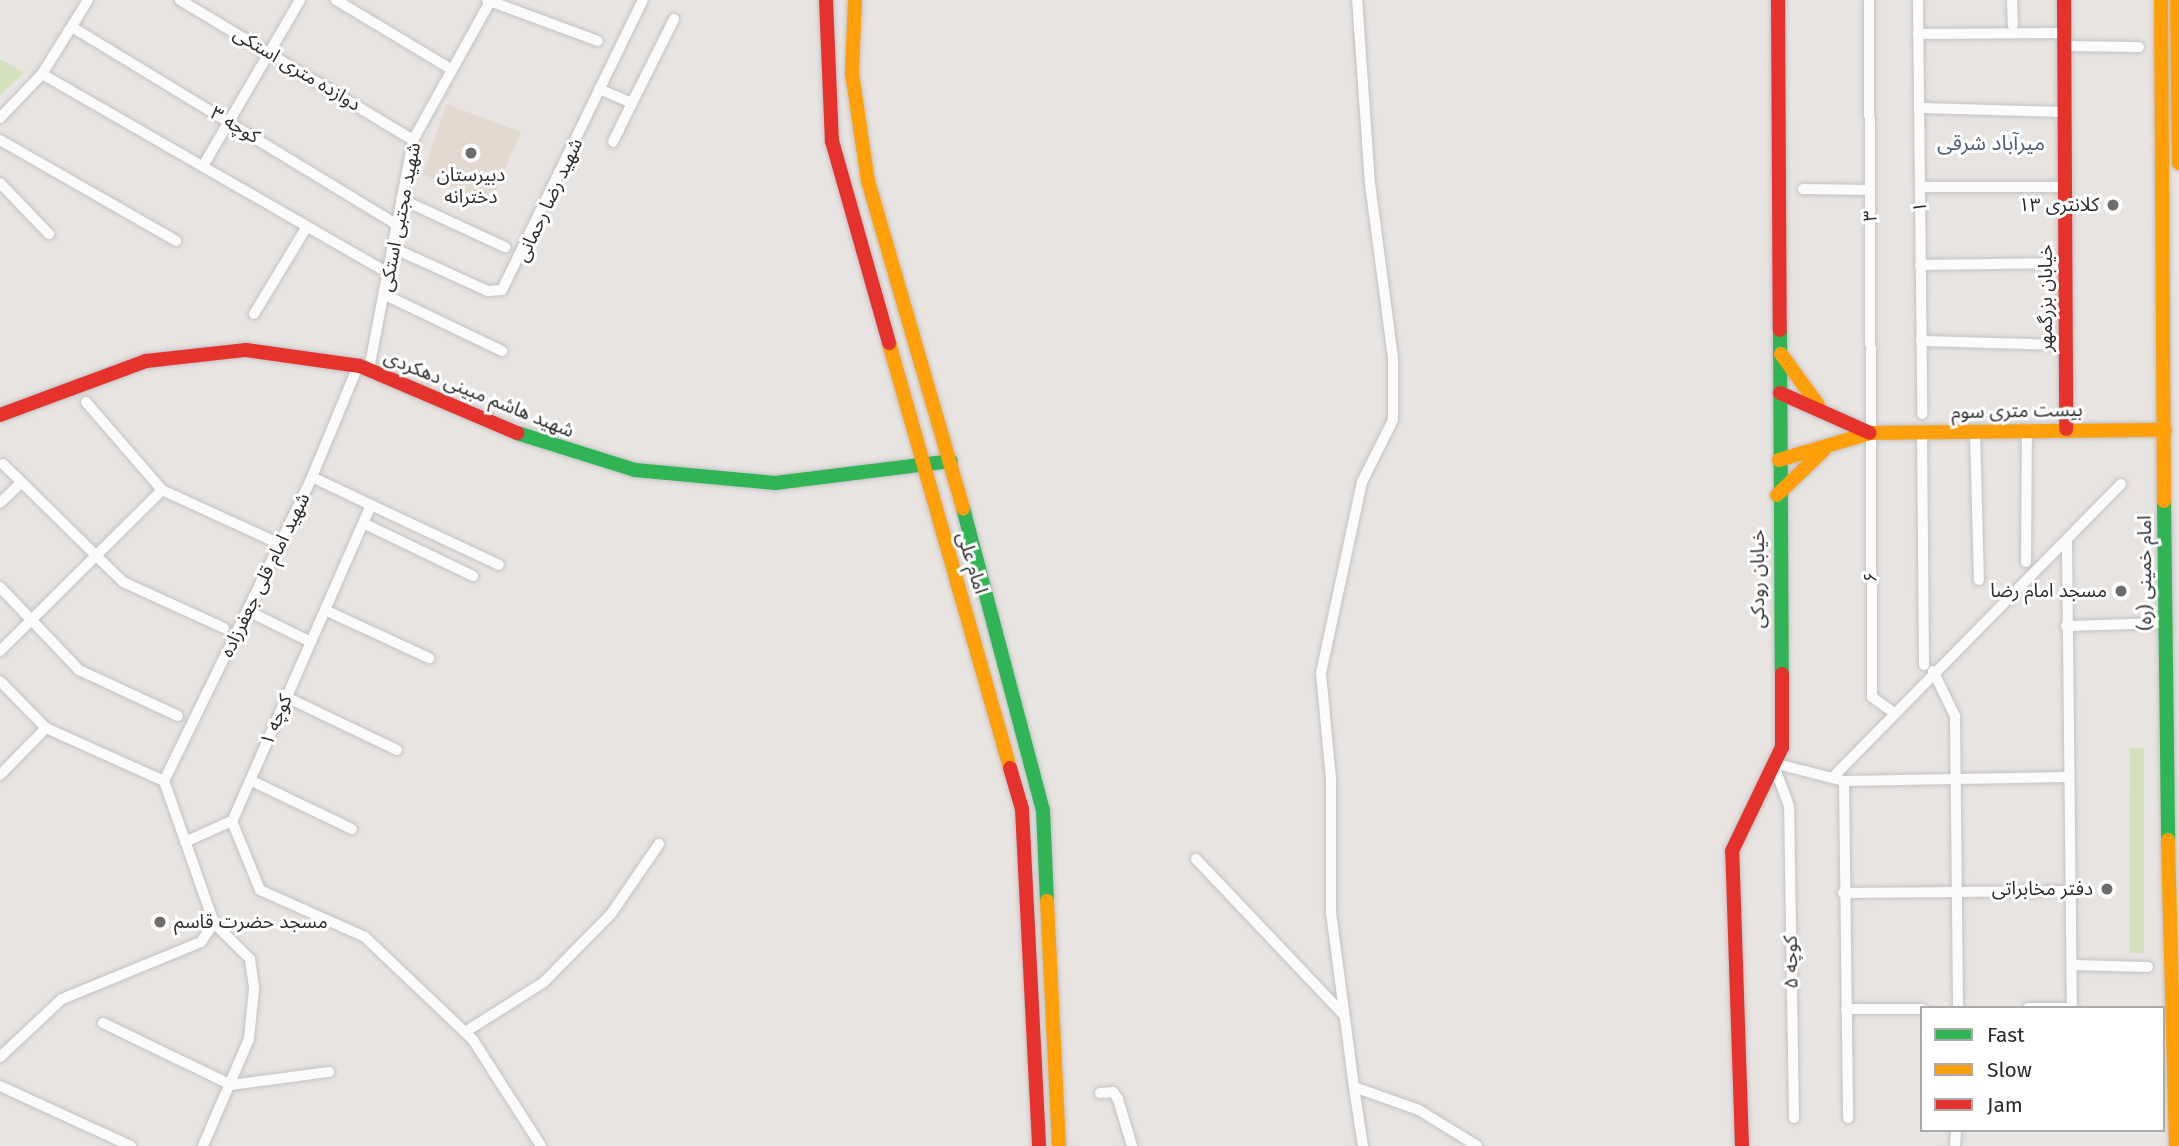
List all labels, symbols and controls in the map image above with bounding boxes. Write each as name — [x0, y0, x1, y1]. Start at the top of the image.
street label: دوازده متری استکی — [229, 22, 365, 116]
street label: کوچه ۳ — [206, 102, 264, 148]
district label: میرآباد شرقی — [1937, 130, 2045, 156]
street label: شهید رضا رحمانی — [510, 135, 588, 265]
street label: شهید مجتبی استکی — [374, 140, 426, 294]
marker: دبیرستان دخترانه — [463, 145, 479, 161]
place label: دبیرستان دخترانه — [437, 164, 505, 208]
place label: کلانتری ۱۳ — [2019, 194, 2099, 216]
marker: کلانتری ۱۳ — [2105, 197, 2121, 213]
street label: ۱ — [1909, 202, 1931, 212]
street label: ۳ — [1859, 211, 1881, 221]
street label: خیابان بزرگمهر — [2035, 244, 2057, 352]
street label: شهید هاشم مبینی دهکردی — [381, 345, 577, 443]
street label: بیست متری سوم — [1951, 398, 2083, 424]
street label: شهید امام قلی جعفرزاده — [215, 489, 315, 661]
street label: امام خمینی (ره) — [2134, 515, 2156, 631]
street label: امام علی — [952, 529, 992, 597]
street label: خیابان رودکی — [1747, 530, 1769, 628]
street label: ۶ — [1860, 572, 1882, 582]
place label: مسجد امام رضا — [1990, 580, 2107, 602]
marker: مسجد امام رضا — [2113, 583, 2129, 599]
street label: کوچه ۱ — [255, 691, 297, 749]
place label: دفتر مخابراتی — [1992, 878, 2093, 900]
marker: دفتر مخابراتی — [2099, 881, 2115, 897]
place label: مسجد حضرت قاسم — [174, 911, 328, 933]
marker: مسجد حضرت قاسم — [152, 914, 168, 930]
street label: کوچه ۵ — [1779, 935, 1803, 989]
legend — [1920, 1006, 2165, 1132]
text: Fast — [1987, 1022, 2025, 1048]
text: Slow — [1987, 1057, 2032, 1083]
text: Jam — [1987, 1092, 2023, 1118]

